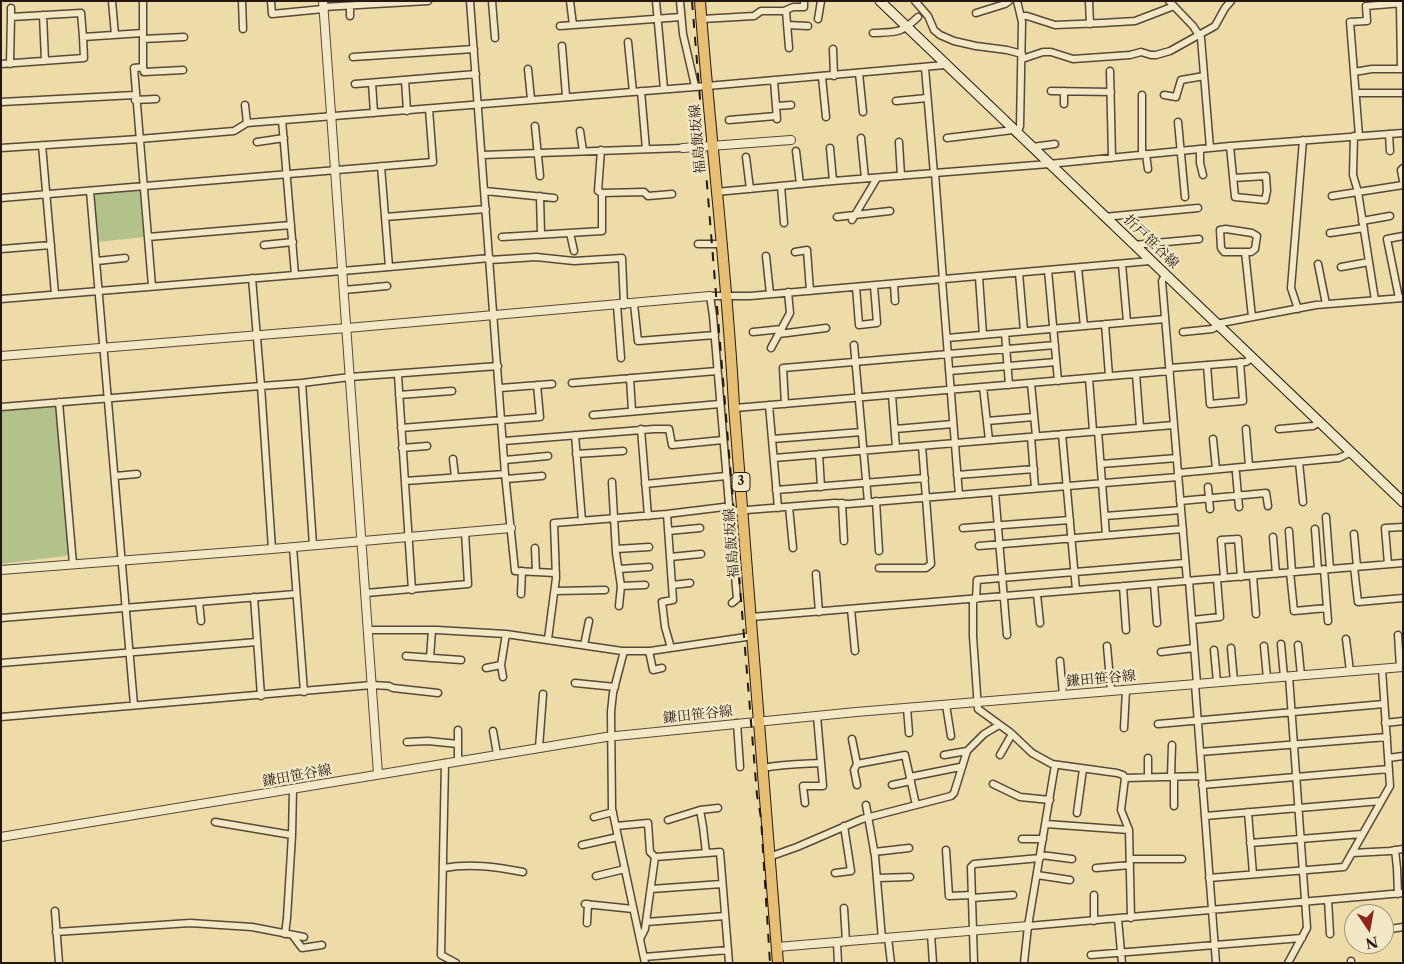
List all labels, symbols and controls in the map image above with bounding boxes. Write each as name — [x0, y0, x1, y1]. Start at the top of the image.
street label: 福島飯坂線 — [687, 103, 709, 175]
street label: 折戸笹谷線 — [1120, 212, 1182, 272]
road number: 3 — [732, 472, 750, 492]
street label: 福島飯坂線 — [721, 507, 743, 579]
street label: 鎌田笹谷線 — [1065, 668, 1137, 690]
street label: 鎌田笹谷線 — [662, 703, 734, 727]
street label: 鎌田笹谷線 — [261, 762, 333, 790]
north arrow — [1344, 904, 1394, 954]
text: N — [1364, 933, 1380, 953]

